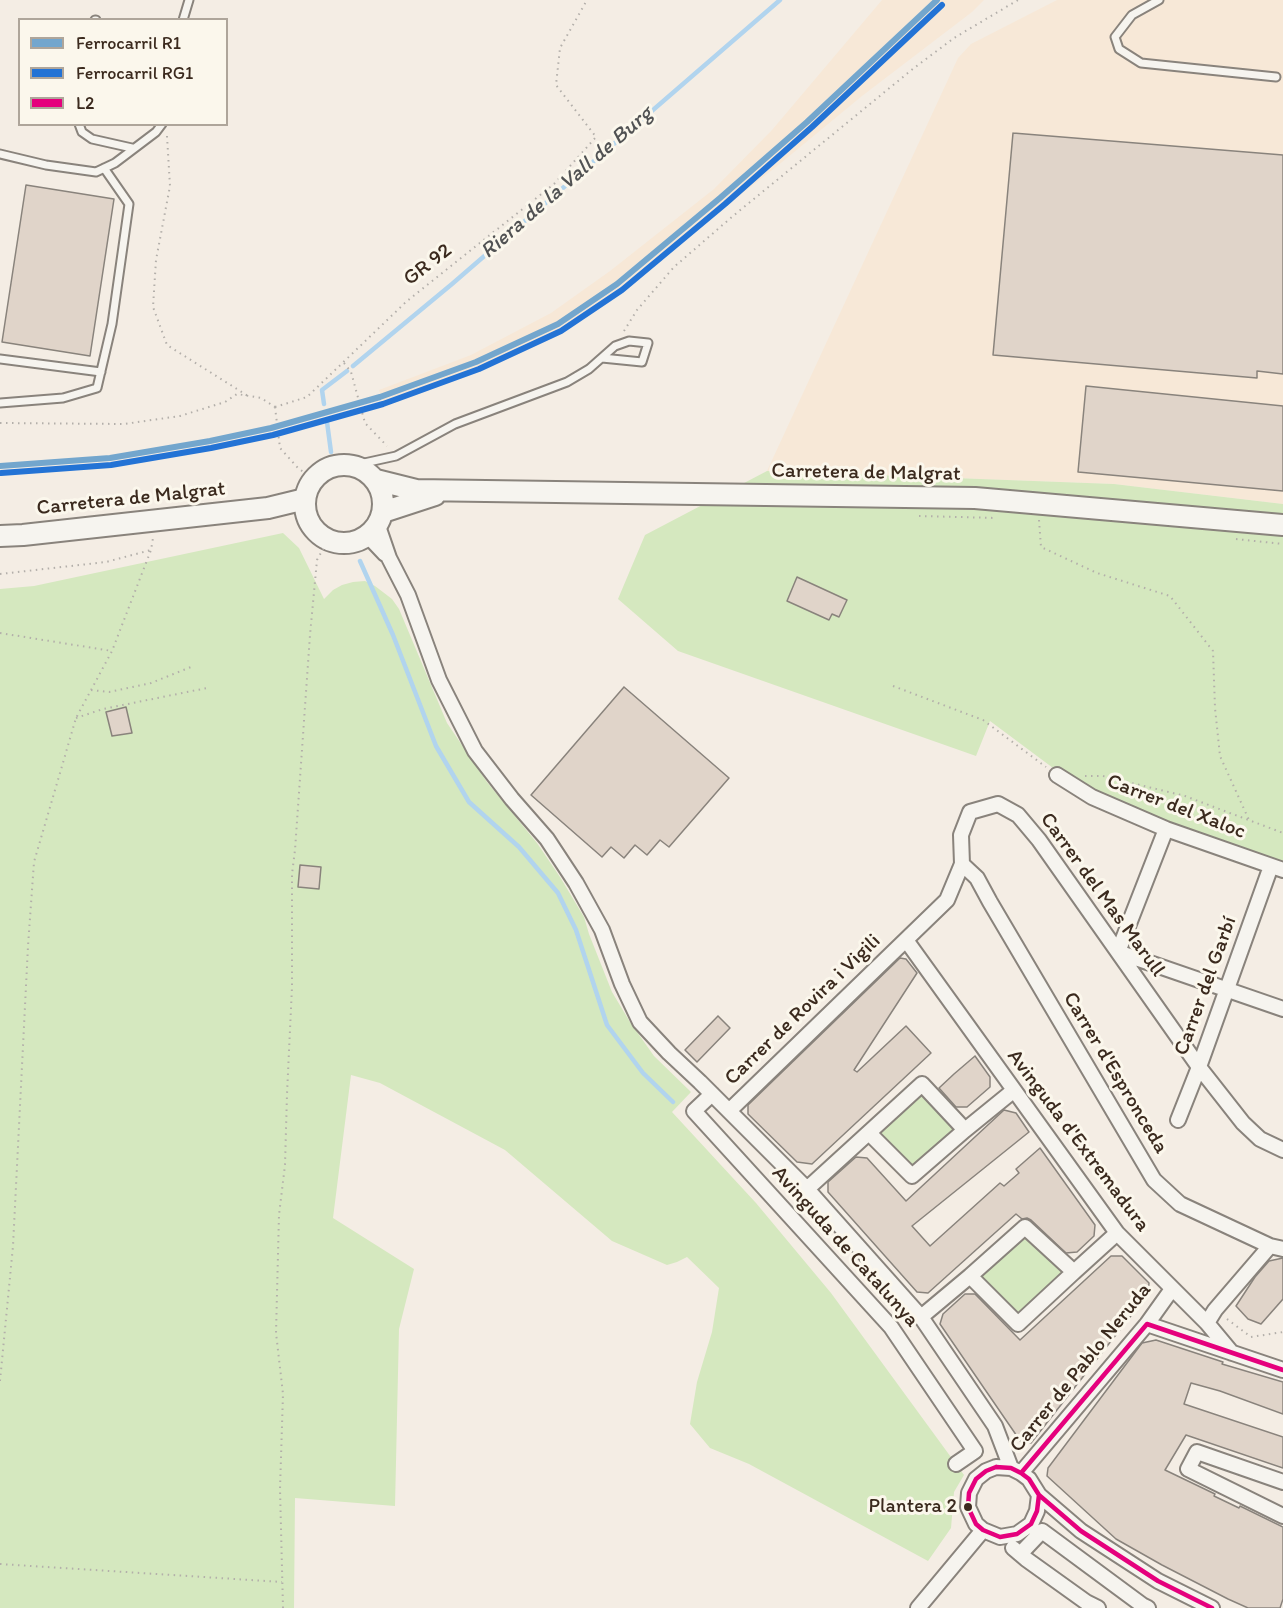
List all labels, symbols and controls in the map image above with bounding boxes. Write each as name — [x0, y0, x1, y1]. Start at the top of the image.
legend — [18, 18, 228, 126]
text: Ferrocarril R1 — [76, 32, 181, 54]
text: Ferrocarril RG1 — [76, 62, 193, 84]
text: L2 — [76, 92, 95, 114]
water label: Riera de la Vall de Burg — [476, 101, 658, 265]
street label: GR 92 — [399, 238, 457, 292]
street label: Carretera de Malgrat — [771, 459, 961, 487]
street label: Carretera de Malgrat — [35, 477, 227, 521]
street label: Carrer del Xaloc — [1103, 769, 1249, 845]
street label: Carrer del Mas Marull — [1034, 808, 1170, 982]
street label: Carrer del Garbí — [1169, 913, 1243, 1059]
street label: Carrer de Rovira i Vigili — [720, 929, 886, 1091]
street label: Carrer d'Espronceda — [1057, 988, 1173, 1158]
street label: Avinguda d'Extremadura — [1001, 1045, 1155, 1237]
street label: Avinguda de Catalunya — [766, 1161, 924, 1333]
street label: Carrer de Pablo Neruda — [1005, 1278, 1157, 1458]
place label: Plantera 2 — [868, 1495, 957, 1519]
marker: Plantera 2 — [962, 1501, 974, 1513]

